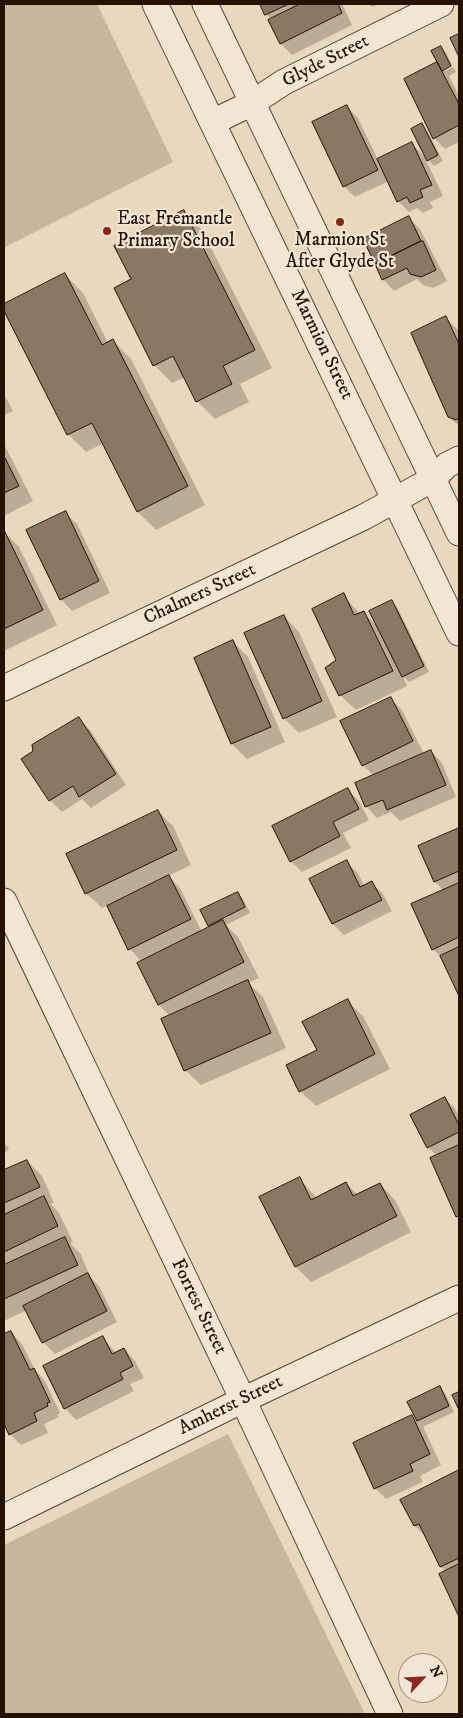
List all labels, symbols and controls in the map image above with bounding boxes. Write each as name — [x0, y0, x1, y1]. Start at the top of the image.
street label: Glyde Street — [279, 30, 373, 94]
place label: East Fremantle Primary School — [117, 209, 235, 253]
marker: Marmion St After Glyde St — [334, 216, 346, 228]
marker: East Fremantle Primary School — [101, 225, 113, 237]
place label: Marmion St After Glyde St — [286, 230, 394, 274]
street label: Marmion Street — [284, 286, 358, 404]
street label: Chalmers Street — [140, 559, 260, 631]
street label: Forrest Street — [165, 1255, 231, 1359]
street label: Amherst Street — [175, 1371, 287, 1441]
north arrow — [398, 1653, 448, 1703]
text: N — [425, 1663, 446, 1681]

